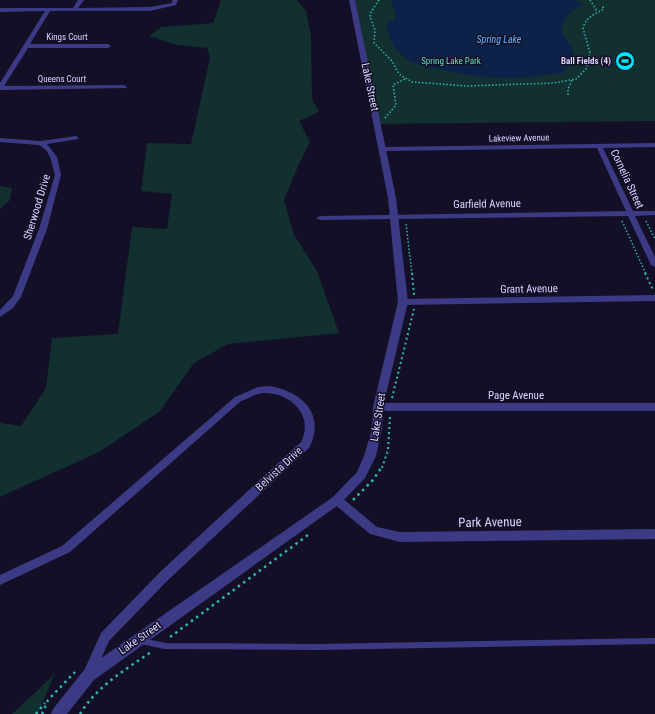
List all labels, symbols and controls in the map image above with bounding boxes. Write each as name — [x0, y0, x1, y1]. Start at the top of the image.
street label: Kings Court — [46, 32, 88, 42]
water label: Spring Lake — [477, 34, 522, 45]
sports icon: Ball Fields (4) — [614, 50, 636, 72]
park label: Spring Lake Park — [421, 56, 481, 66]
place label: Ball Fields (4) — [561, 56, 611, 67]
street label: Lake Street — [359, 62, 381, 112]
street label: Queens Court — [38, 74, 86, 84]
street label: Lakeview Avenue — [489, 132, 549, 144]
street label: Cornelia Street — [608, 147, 646, 211]
street label: Sherwood Drive — [21, 173, 53, 241]
street label: Garfield Avenue — [453, 197, 521, 211]
street label: Grant Avenue — [500, 282, 558, 296]
street label: Page Avenue — [488, 389, 544, 402]
street label: Lake Street — [368, 392, 388, 442]
street label: Belvista Drive — [253, 444, 305, 494]
street label: Park Avenue — [458, 514, 522, 530]
street label: Lake Street — [116, 619, 164, 657]

